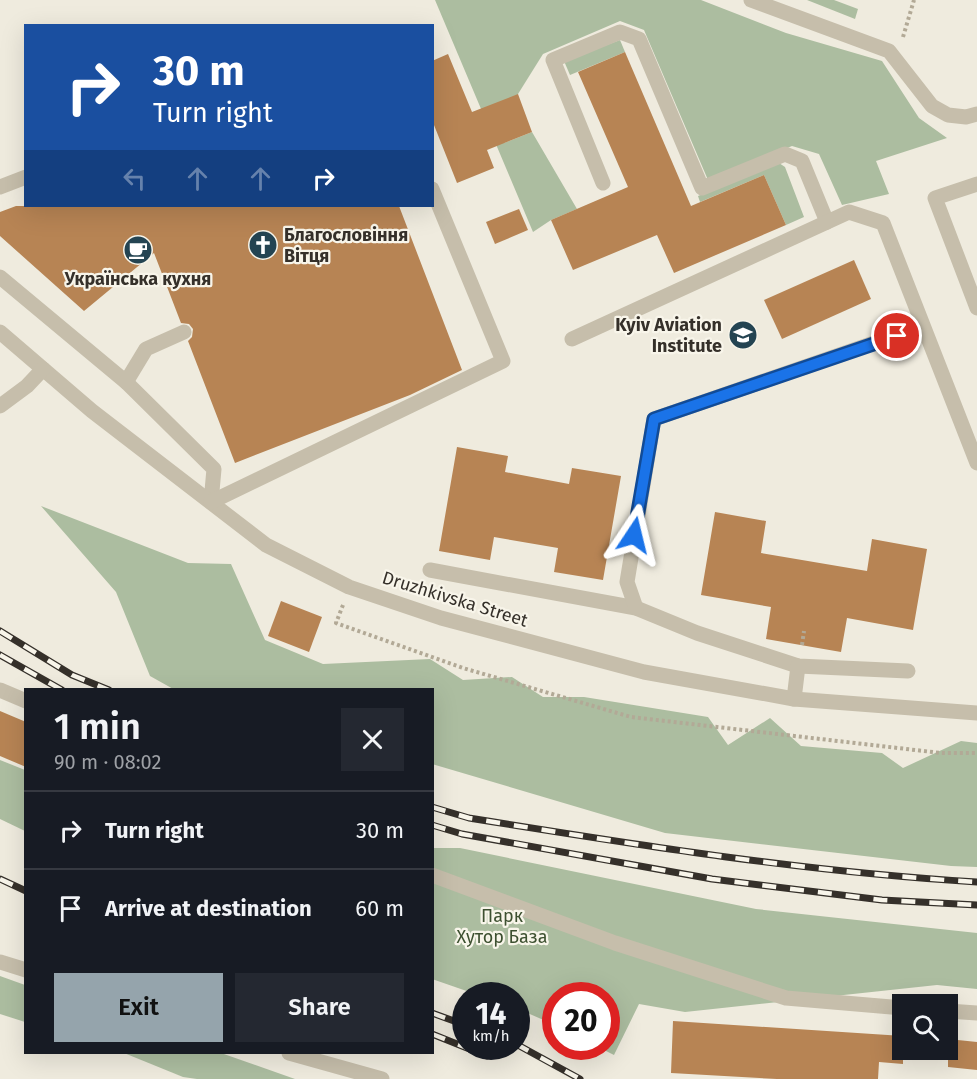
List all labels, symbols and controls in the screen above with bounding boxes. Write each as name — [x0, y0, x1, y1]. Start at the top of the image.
text: 30 m — [153, 46, 245, 96]
icon: right — [54, 48, 132, 126]
text: Turn right — [153, 97, 273, 129]
icon: left — [118, 162, 151, 195]
icon: ahead — [181, 162, 214, 195]
icon: ahead — [244, 162, 277, 195]
icon: right — [307, 162, 340, 195]
place label: Благословіння Вітця — [284, 224, 408, 267]
church icon: Благословіння Вітця — [247, 229, 279, 261]
cafe icon: Українська кухня — [122, 234, 154, 266]
place label: Українська кухня — [64, 268, 211, 290]
pin — [871, 310, 922, 361]
place label: Kyiv Aviation Institute — [615, 314, 722, 357]
school or university icon: Kyiv Aviation Institute — [727, 319, 759, 351]
icon: arrive — [880, 319, 913, 352]
position arrow — [602, 503, 666, 567]
street label: Druzhkivska Street — [379, 566, 531, 632]
text: 1 min — [54, 705, 141, 749]
button: close — [341, 708, 404, 771]
text: 90 m · 08:02 — [54, 750, 161, 774]
icon: right — [54, 814, 87, 847]
text: Turn right — [105, 817, 204, 844]
text: 30 m — [356, 817, 404, 844]
icon: arrive — [54, 892, 87, 925]
text: Arrive at destination — [105, 895, 312, 922]
text: 60 m — [355, 895, 404, 922]
park label: Парк Хутор База — [457, 905, 547, 948]
button: Exit — [54, 973, 223, 1042]
button: Share — [235, 973, 404, 1042]
speed limit sign: 20 — [542, 982, 620, 1060]
map controls — [892, 994, 958, 1060]
button: search — [892, 994, 958, 1060]
text: 14 — [476, 996, 506, 1032]
text: km/h — [472, 1027, 510, 1045]

